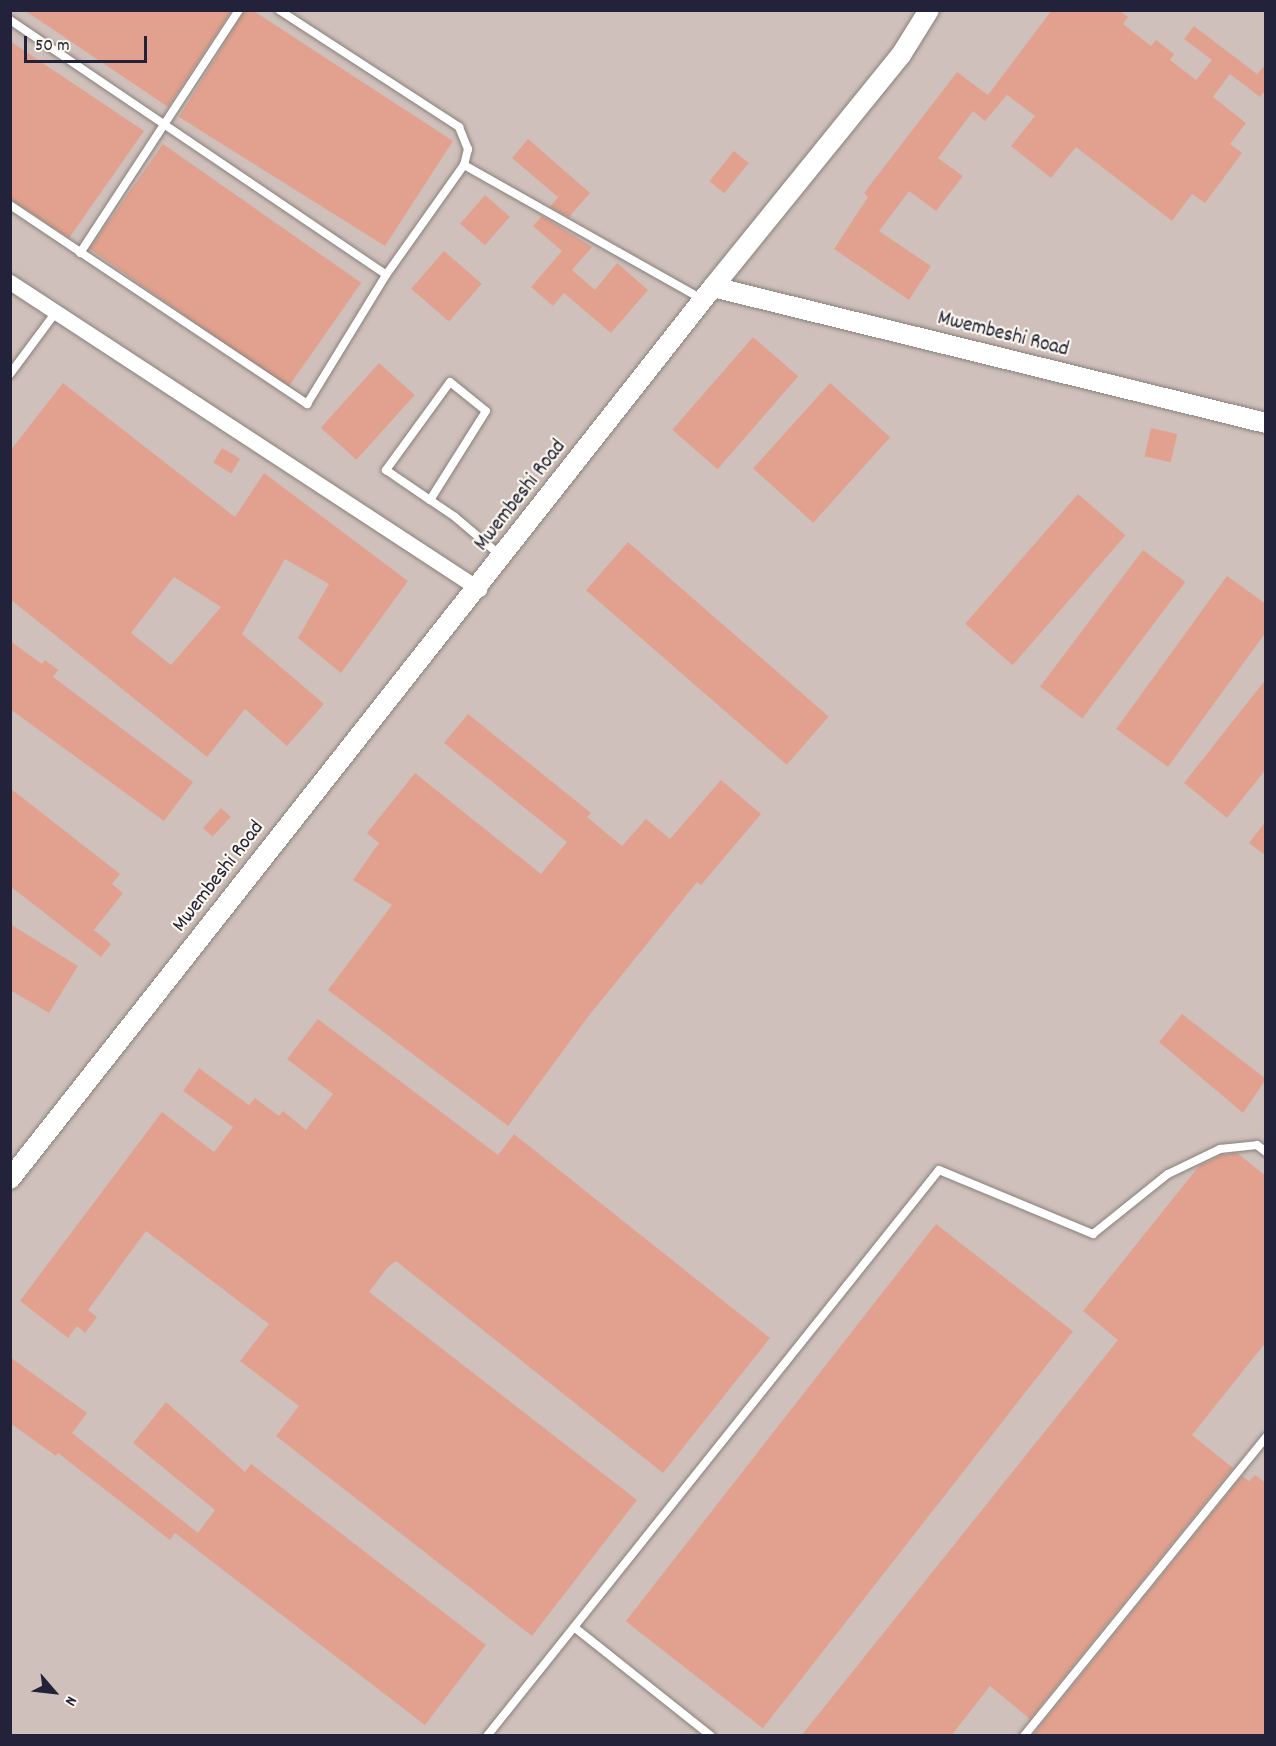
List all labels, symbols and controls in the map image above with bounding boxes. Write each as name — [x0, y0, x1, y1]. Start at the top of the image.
scale bar — [27, 24, 150, 62]
text: 50 m — [35, 34, 70, 59]
street label: Mwembeshi Road — [935, 307, 1071, 363]
street label: Mwembeshi Road — [470, 435, 572, 557]
street label: Mwembeshi Road — [168, 816, 270, 938]
north arrow — [24, 1662, 84, 1722]
text: N — [58, 1692, 82, 1710]

